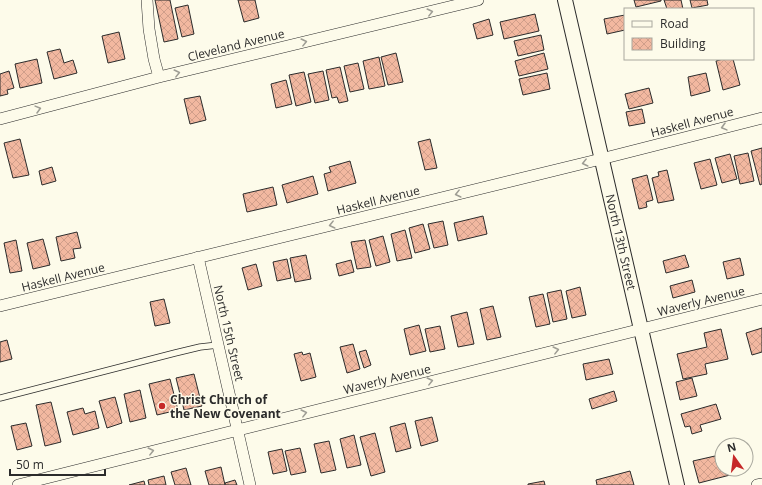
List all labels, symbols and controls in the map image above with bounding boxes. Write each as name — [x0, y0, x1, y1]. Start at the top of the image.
one-way arrow — [427, 8, 433, 16]
legend — [624, 8, 754, 60]
text: Road — [660, 15, 689, 32]
street label: Cleveland Avenue — [186, 25, 287, 65]
text: Building — [660, 35, 706, 52]
one-way arrow — [300, 39, 307, 47]
one-way arrow — [174, 69, 180, 77]
street label: Haskell Avenue — [649, 103, 736, 141]
one-way arrow — [35, 105, 41, 113]
one-way arrow — [721, 123, 727, 131]
one-way arrow — [582, 158, 589, 167]
street label: Haskell Avenue — [335, 181, 422, 219]
one-way arrow — [455, 189, 462, 197]
street label: North 13th Street — [602, 192, 640, 292]
one-way arrow — [329, 220, 335, 228]
street label: Haskell Avenue — [20, 258, 107, 296]
street label: Waverly Avenue — [656, 282, 747, 320]
street label: North 15th Street — [210, 283, 248, 383]
one-way arrow — [552, 346, 559, 355]
street label: Waverly Avenue — [342, 360, 433, 398]
one-way arrow — [427, 378, 433, 386]
place label: Christ Church of the New Covenant — [170, 391, 281, 422]
marker: Christ Church of the New Covenant — [157, 401, 167, 411]
one-way arrow — [300, 409, 307, 418]
north arrow — [714, 437, 754, 477]
text: N — [725, 438, 738, 455]
one-way arrow — [147, 448, 154, 456]
scale bar — [10, 451, 105, 477]
text: 50 m — [16, 456, 44, 473]

